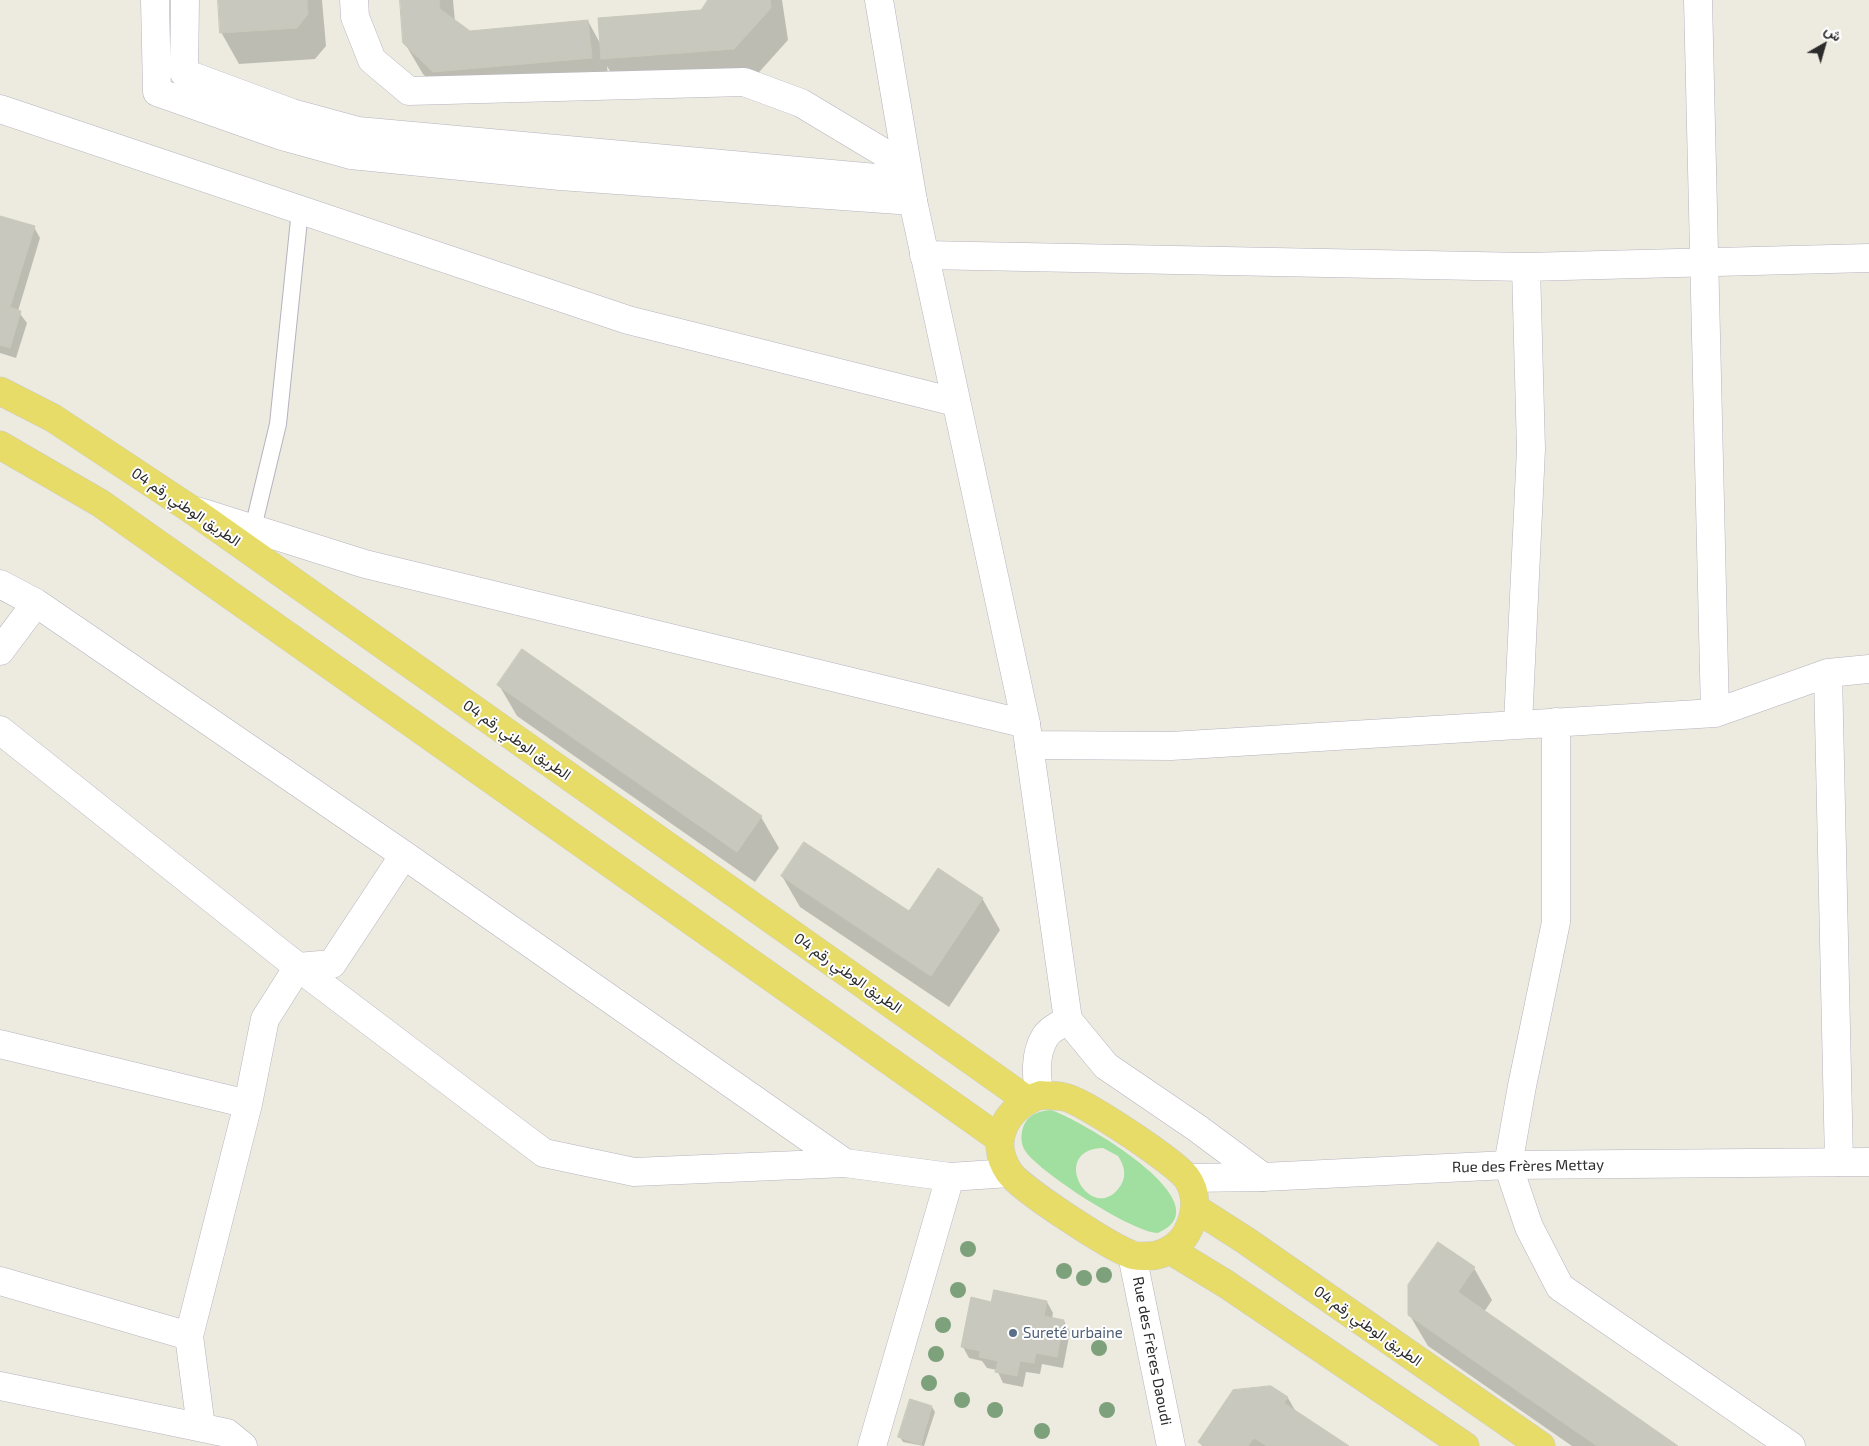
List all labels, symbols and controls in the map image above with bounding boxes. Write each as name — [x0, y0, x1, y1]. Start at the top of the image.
north arrow — [1799, 20, 1849, 70]
text: ش — [1822, 21, 1845, 45]
street label: الطريق الوطني رقم 04 — [128, 464, 244, 550]
street label: الطريق الوطني رقم 04 — [460, 696, 574, 784]
street label: الطريق الوطني رقم 04 — [791, 929, 905, 1017]
street label: Rue des Frères Mettay — [1452, 1156, 1604, 1176]
street label: Rue des Frères Daoudi — [1129, 1275, 1175, 1427]
street label: الطريق الوطني رقم 04 — [1311, 1282, 1425, 1370]
place label: Sureté urbaine — [1023, 1324, 1123, 1342]
marker: Sureté urbaine — [1007, 1327, 1019, 1339]

